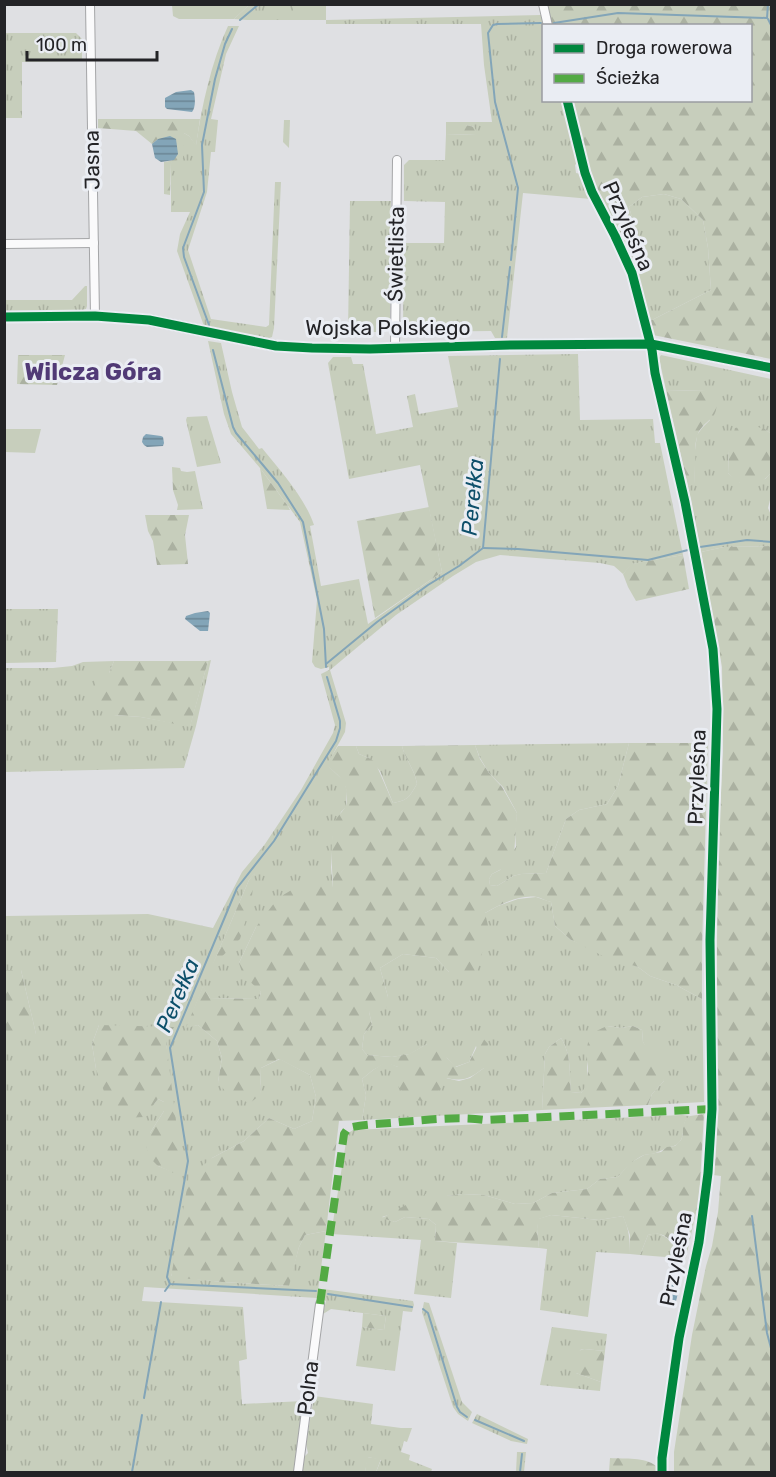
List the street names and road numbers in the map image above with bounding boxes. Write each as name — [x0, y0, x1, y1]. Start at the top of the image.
street label: Jasna — [78, 130, 105, 190]
street label: Przyleśna — [598, 177, 659, 275]
street label: Świetlista — [382, 206, 409, 302]
street label: Wojska Polskiego — [305, 315, 471, 340]
street label: Przyleśna — [682, 729, 711, 825]
street label: Przyleśna — [654, 1210, 697, 1308]
street label: Polna — [292, 1359, 323, 1417]

